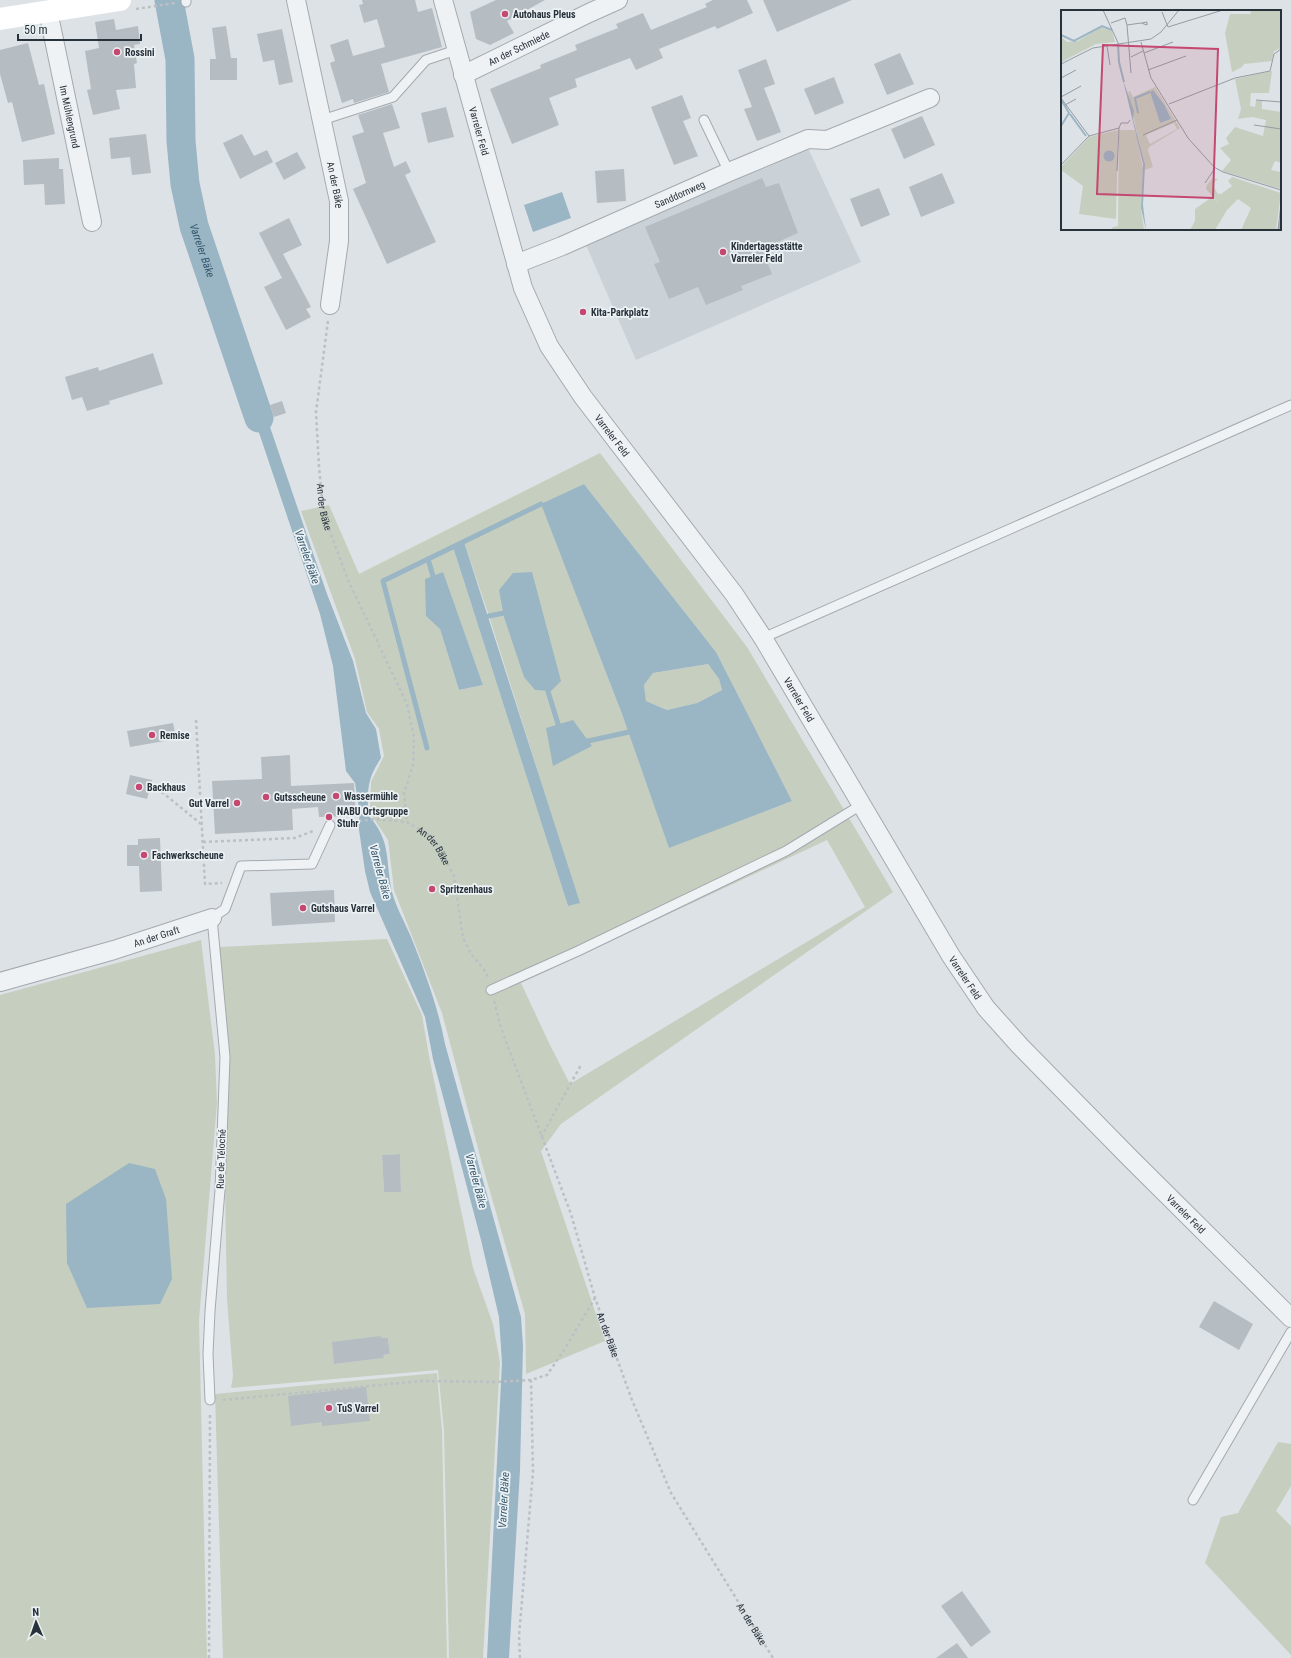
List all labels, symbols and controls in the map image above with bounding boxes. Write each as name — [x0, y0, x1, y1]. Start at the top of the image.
marker: Autohaus Pleus — [500, 9, 510, 19]
place label: Autohaus Pleus — [513, 9, 576, 20]
inset map — [1061, 10, 1281, 230]
scale bar — [18, 16, 141, 42]
text: 50 m — [24, 23, 48, 37]
street label: An der Schmiede — [486, 28, 551, 67]
marker: Rossini — [112, 47, 122, 57]
place label: Rossini — [125, 47, 155, 58]
street label: Im Mühlengrund — [58, 84, 82, 149]
street label: Varreler Feld — [467, 106, 491, 157]
street label: An der Bäke — [325, 161, 345, 208]
street label: Sanddornweg — [653, 178, 706, 210]
water label: Varreler Bäke — [187, 222, 217, 279]
place label: Kindertagesstätte Varreler Feld — [731, 241, 803, 264]
marker: Kindertagesstätte Varreler Feld — [718, 247, 728, 257]
marker: Kita-Parkplatz — [578, 307, 588, 317]
place label: Kita-Parkplatz — [591, 307, 649, 318]
street label: Varreler Feld — [593, 412, 632, 458]
street label: An der Bäke — [315, 483, 334, 532]
water label: Varreler Bäke — [292, 528, 322, 586]
street label: Varreler Feld — [782, 675, 817, 724]
marker: Remise — [147, 730, 157, 740]
place label: Remise — [160, 730, 190, 741]
marker: Backhaus — [134, 782, 144, 792]
place label: Backhaus — [147, 782, 186, 793]
marker: Wassermühle — [331, 791, 341, 801]
place label: Wassermühle — [344, 791, 398, 802]
marker: Gutsscheune — [261, 792, 271, 802]
place label: Gutsscheune — [274, 792, 326, 803]
place label: Gut Varrel — [189, 798, 229, 809]
marker: Gut Varrel — [232, 798, 242, 808]
place label: NABU Ortsgruppe Stuhr — [337, 806, 408, 829]
marker: NABU Ortsgruppe Stuhr — [324, 812, 334, 822]
street label: An der Bäke — [415, 824, 453, 867]
water label: Varreler Bäke — [366, 843, 394, 901]
marker: Fachwerkscheune — [139, 850, 149, 860]
place label: Fachwerkscheune — [152, 850, 224, 861]
marker: Spritzenhaus — [427, 884, 437, 894]
place label: Spritzenhaus — [440, 884, 493, 895]
marker: Gutshaus Varrel — [298, 903, 308, 913]
place label: Gutshaus Varrel — [311, 903, 375, 914]
street label: An der Graft — [132, 924, 181, 949]
street label: Varreler Feld — [947, 954, 984, 1001]
street label: Rue de Téloché — [214, 1129, 228, 1189]
water label: Varreler Bäke — [462, 1152, 490, 1210]
street label: Varreler Feld — [1165, 1192, 1208, 1235]
street label: An der Bäke — [595, 1311, 622, 1359]
marker: TuS Varrel — [324, 1403, 334, 1413]
place label: TuS Varrel — [337, 1403, 379, 1414]
water label: Varreler Bäke — [496, 1472, 512, 1528]
street label: An der Bäke — [735, 1601, 769, 1647]
north arrow — [16, 1602, 56, 1642]
text: N — [32, 1606, 40, 1619]

